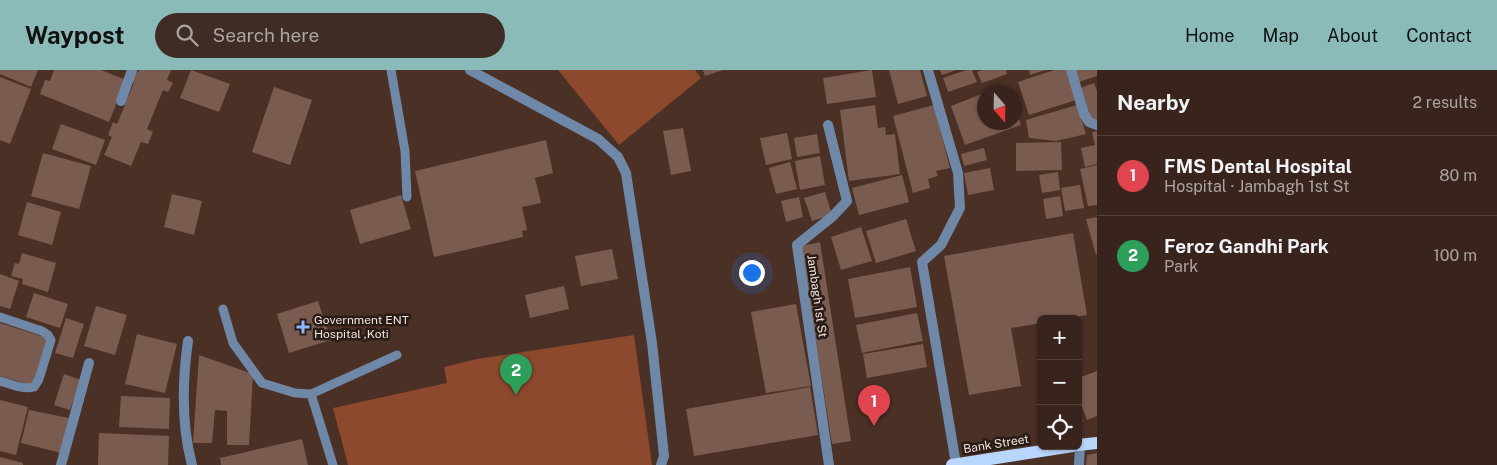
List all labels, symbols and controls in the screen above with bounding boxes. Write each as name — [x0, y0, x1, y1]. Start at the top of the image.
search box — [155, 13, 505, 58]
text: Waypost — [25, 21, 125, 49]
icon: search — [173, 21, 201, 49]
text: Search here — [213, 24, 319, 46]
text: Home — [1185, 25, 1235, 46]
text: Map — [1263, 25, 1299, 46]
text: About — [1327, 25, 1378, 46]
text: Contact — [1406, 25, 1472, 46]
north arrow — [977, 85, 1022, 130]
text: Nearby — [1117, 90, 1190, 115]
text: 2 results — [1412, 93, 1477, 112]
text: FMS Dental Hospital — [1164, 155, 1352, 177]
text: 1 — [1130, 166, 1136, 185]
text: 80 m — [1439, 166, 1477, 185]
text: Hospital · Jambagh 1st St — [1164, 177, 1349, 196]
text: Feroz Gandhi Park — [1164, 235, 1329, 257]
text: 2 — [1128, 246, 1138, 265]
text: 100 m — [1433, 246, 1477, 265]
street label: Jambagh 1st St — [804, 254, 830, 339]
text: Park — [1164, 257, 1198, 276]
your location — [739, 260, 765, 286]
place label: Government ENT Hospital ,Koti — [314, 313, 409, 341]
map controls — [1037, 315, 1082, 450]
button: + — [1037, 315, 1082, 360]
marker: Government ENT Hospital ,Koti — [296, 320, 310, 334]
pin: 2 — [500, 354, 532, 395]
button: − — [1037, 360, 1082, 405]
pin: 1 — [858, 385, 890, 426]
button: locate — [1037, 405, 1082, 450]
street label: Bank Street — [962, 432, 1030, 456]

